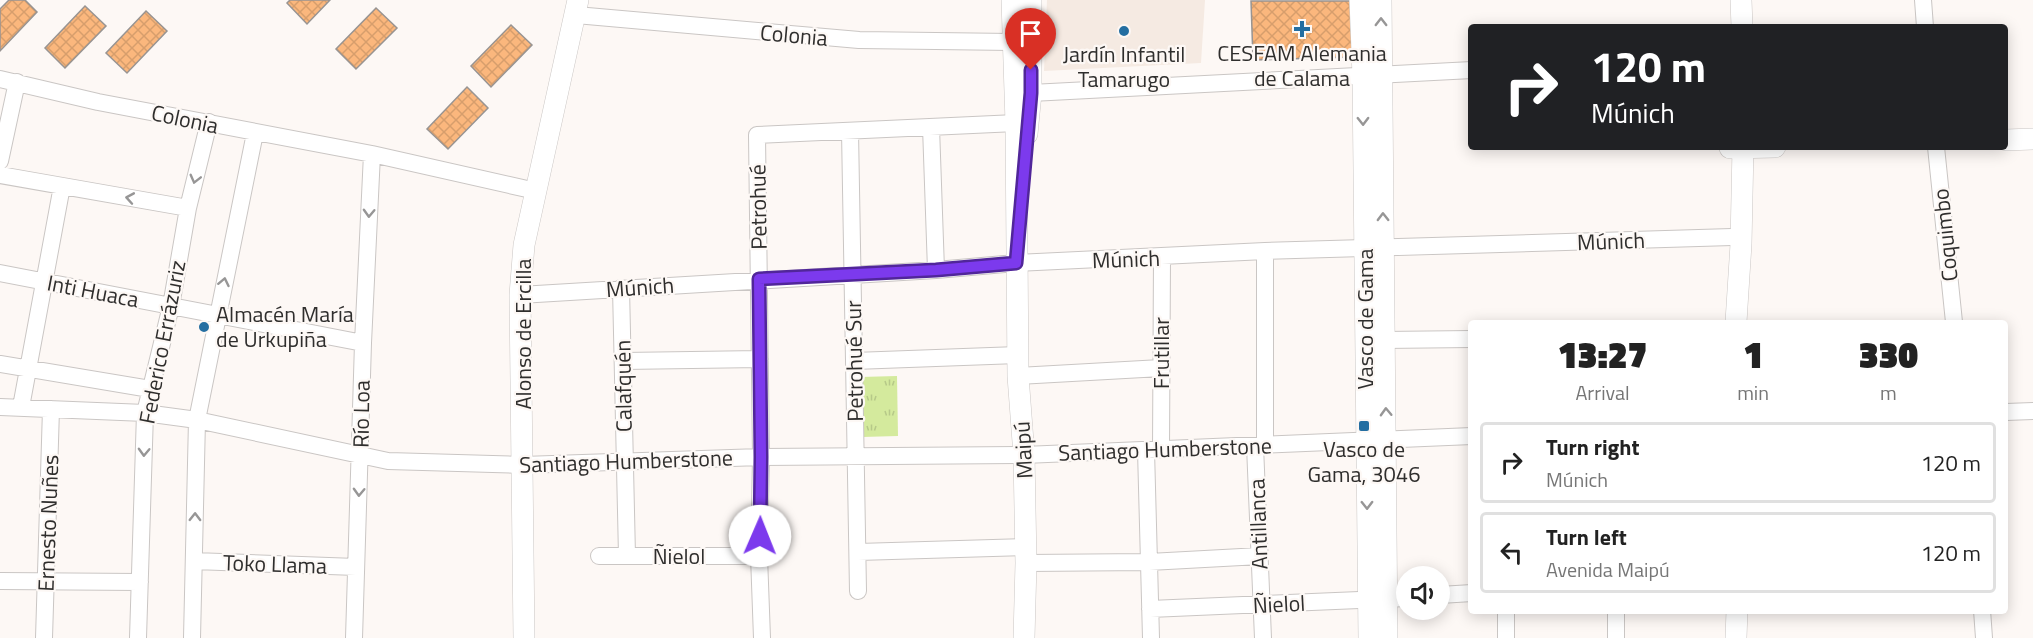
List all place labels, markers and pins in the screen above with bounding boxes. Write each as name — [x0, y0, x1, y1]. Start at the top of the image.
pin — [1005, 8, 1056, 70]
marker: CESFAM Alemania de Calama — [1293, 20, 1311, 38]
marker: Jardín Infantil Tamarugo — [1117, 24, 1131, 38]
place label: CESFAM Alemania de Calama — [1217, 36, 1387, 95]
place label: Jardín Infantil Tamarugo — [1063, 37, 1185, 96]
place label: Almacén María de Urkupiña — [216, 297, 354, 356]
marker: Almacén María de Urkupiña — [197, 320, 211, 334]
marker: Vasco de Gama, 3046 — [1357, 419, 1371, 433]
place label: Vasco de Gama, 3046 — [1307, 432, 1421, 491]

